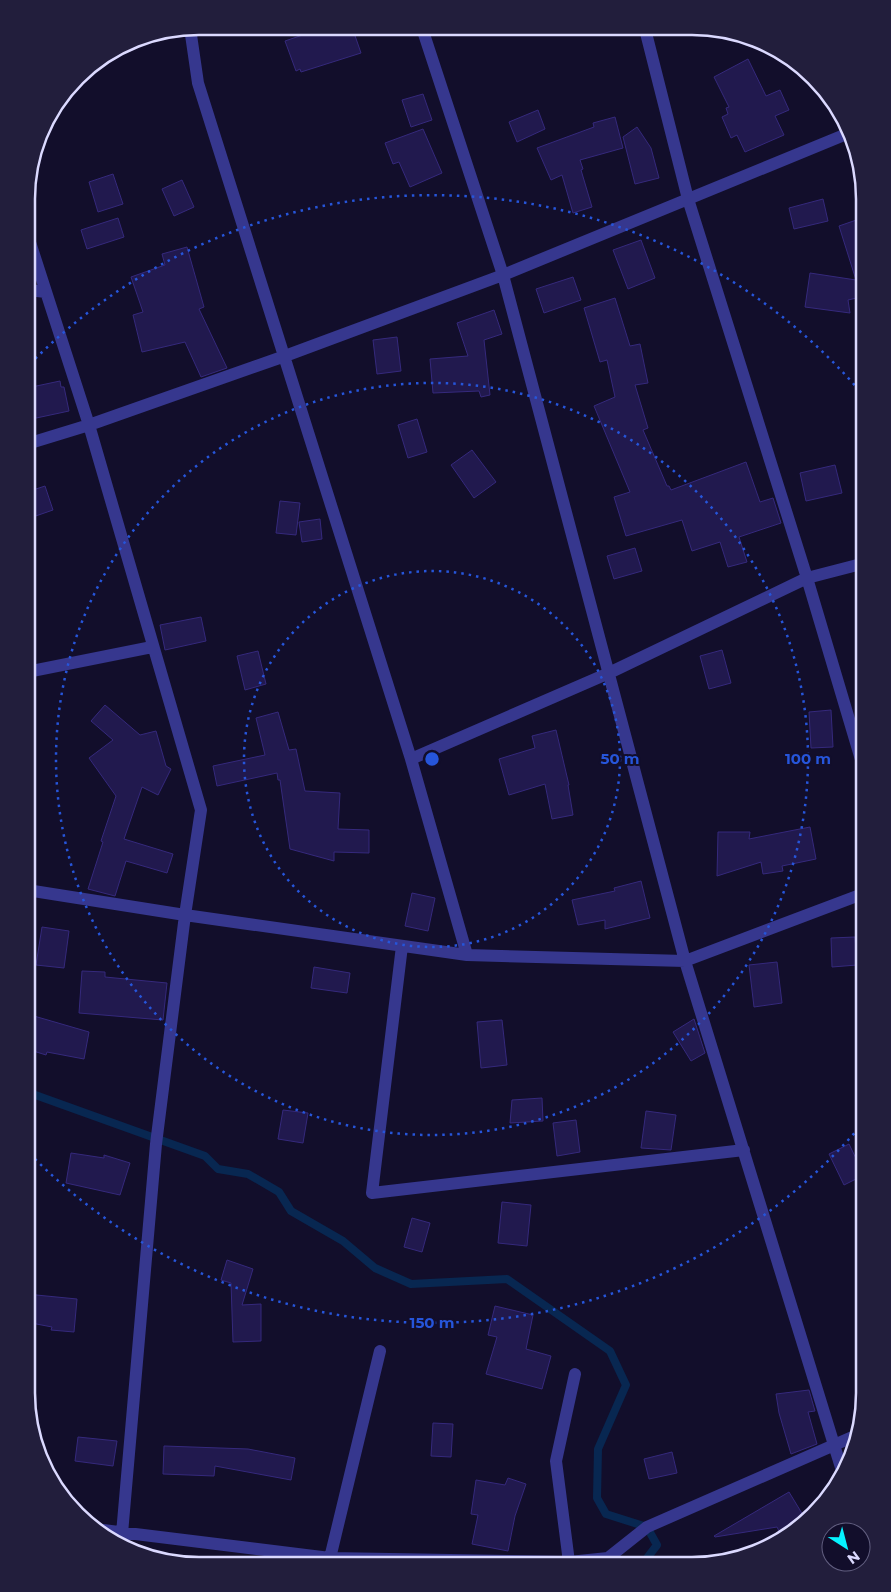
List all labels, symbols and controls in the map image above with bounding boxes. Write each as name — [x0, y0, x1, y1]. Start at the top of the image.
text: 50 m — [600, 749, 640, 768]
text: 100 m — [785, 749, 831, 768]
centre of rings — [423, 750, 441, 768]
text: 150 m — [410, 1313, 454, 1332]
north arrow — [821, 1522, 871, 1572]
text: N — [844, 1547, 864, 1568]

